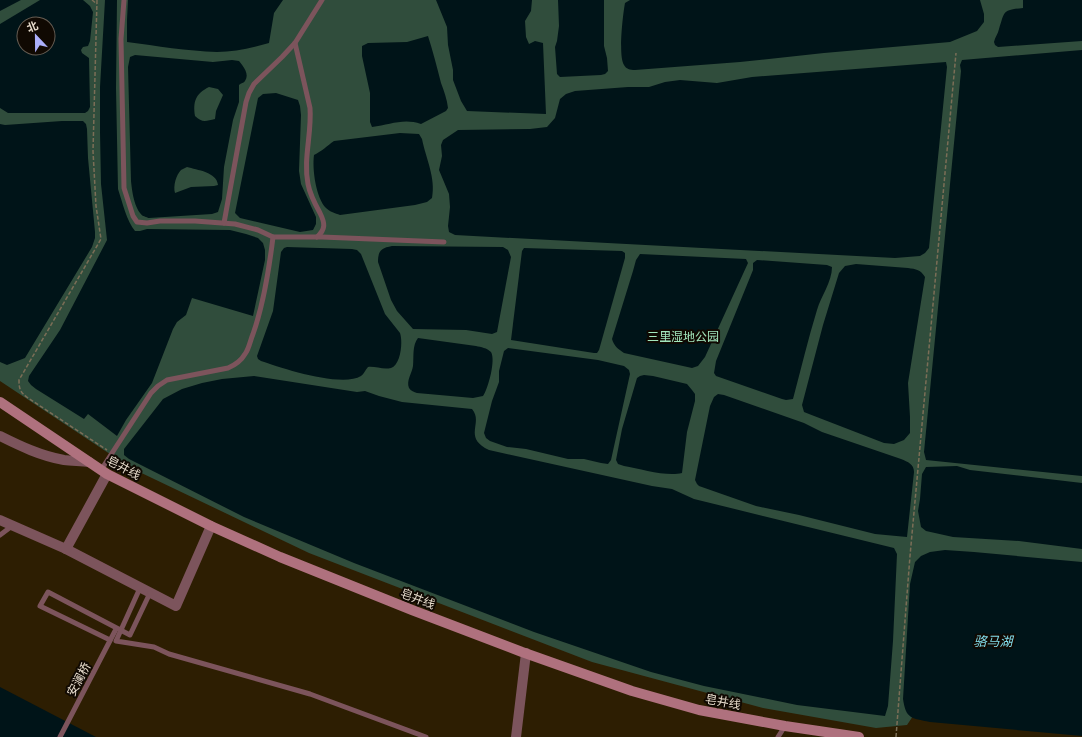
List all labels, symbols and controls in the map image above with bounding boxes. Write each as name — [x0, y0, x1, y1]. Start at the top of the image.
north arrow — [16, 16, 56, 56]
text: 北 — [25, 18, 40, 34]
park label: 三里湿地公园 — [647, 329, 719, 343]
street label: 皂井线 — [105, 452, 143, 482]
street label: 皂井线 — [399, 585, 437, 611]
water label: 骆马湖 — [973, 633, 1014, 649]
street label: 安澜桥 — [63, 660, 93, 698]
street label: 皂井线 — [704, 691, 742, 711]

